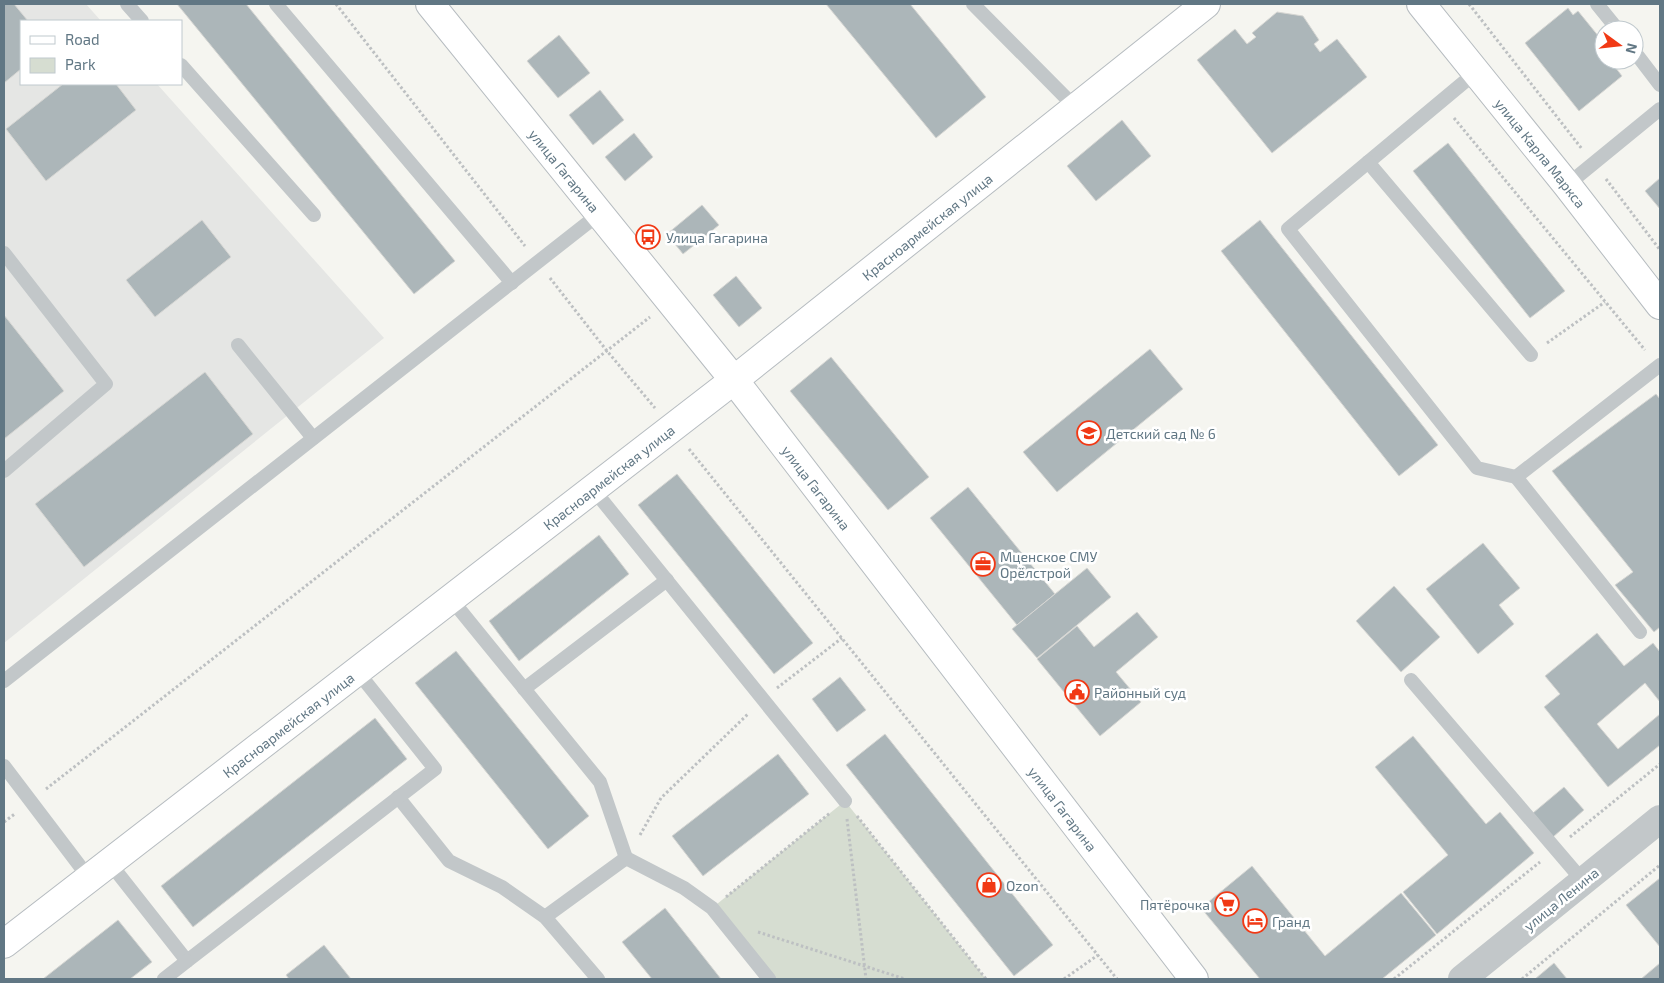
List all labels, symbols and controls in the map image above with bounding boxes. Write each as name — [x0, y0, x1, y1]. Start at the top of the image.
legend — [20, 20, 182, 85]
north arrow — [1594, 20, 1644, 70]
text: Road — [65, 30, 100, 48]
text: N — [1623, 41, 1642, 56]
text: Park — [65, 55, 96, 73]
street label: улица Карла Маркса — [1492, 95, 1590, 211]
street label: улица Гагарина — [526, 125, 603, 215]
street label: Красноармейская улица — [858, 169, 995, 283]
bus stop icon: Улица Гагарина — [635, 224, 661, 250]
place label: Улица Гагарина — [666, 229, 768, 246]
school or university icon: Детский сад № 6 — [1076, 420, 1102, 446]
street label: Красноармейская улица — [539, 421, 678, 533]
place label: Детский сад № 6 — [1106, 425, 1216, 442]
street label: улица Гагарина — [779, 442, 854, 533]
place label: Мценское СМУ Орёлстрой — [1000, 548, 1098, 581]
office icon: Мценское СМУ Орёлстрой — [970, 551, 996, 577]
street label: Красноармейская улица — [219, 668, 357, 781]
public building icon: Районный суд — [1064, 679, 1090, 705]
place label: Районный суд — [1094, 684, 1186, 701]
street label: улица Гагарина — [1025, 763, 1101, 854]
street label: улица Ленина — [1520, 864, 1602, 934]
shop icon: Ozon — [976, 872, 1002, 898]
place label: Ozon — [1006, 877, 1039, 894]
supermarket icon: Пятёрочка — [1214, 891, 1240, 917]
place label: Пятёрочка — [1140, 896, 1210, 913]
hotel icon: Гранд — [1242, 908, 1268, 934]
place label: Гранд — [1272, 913, 1310, 930]

